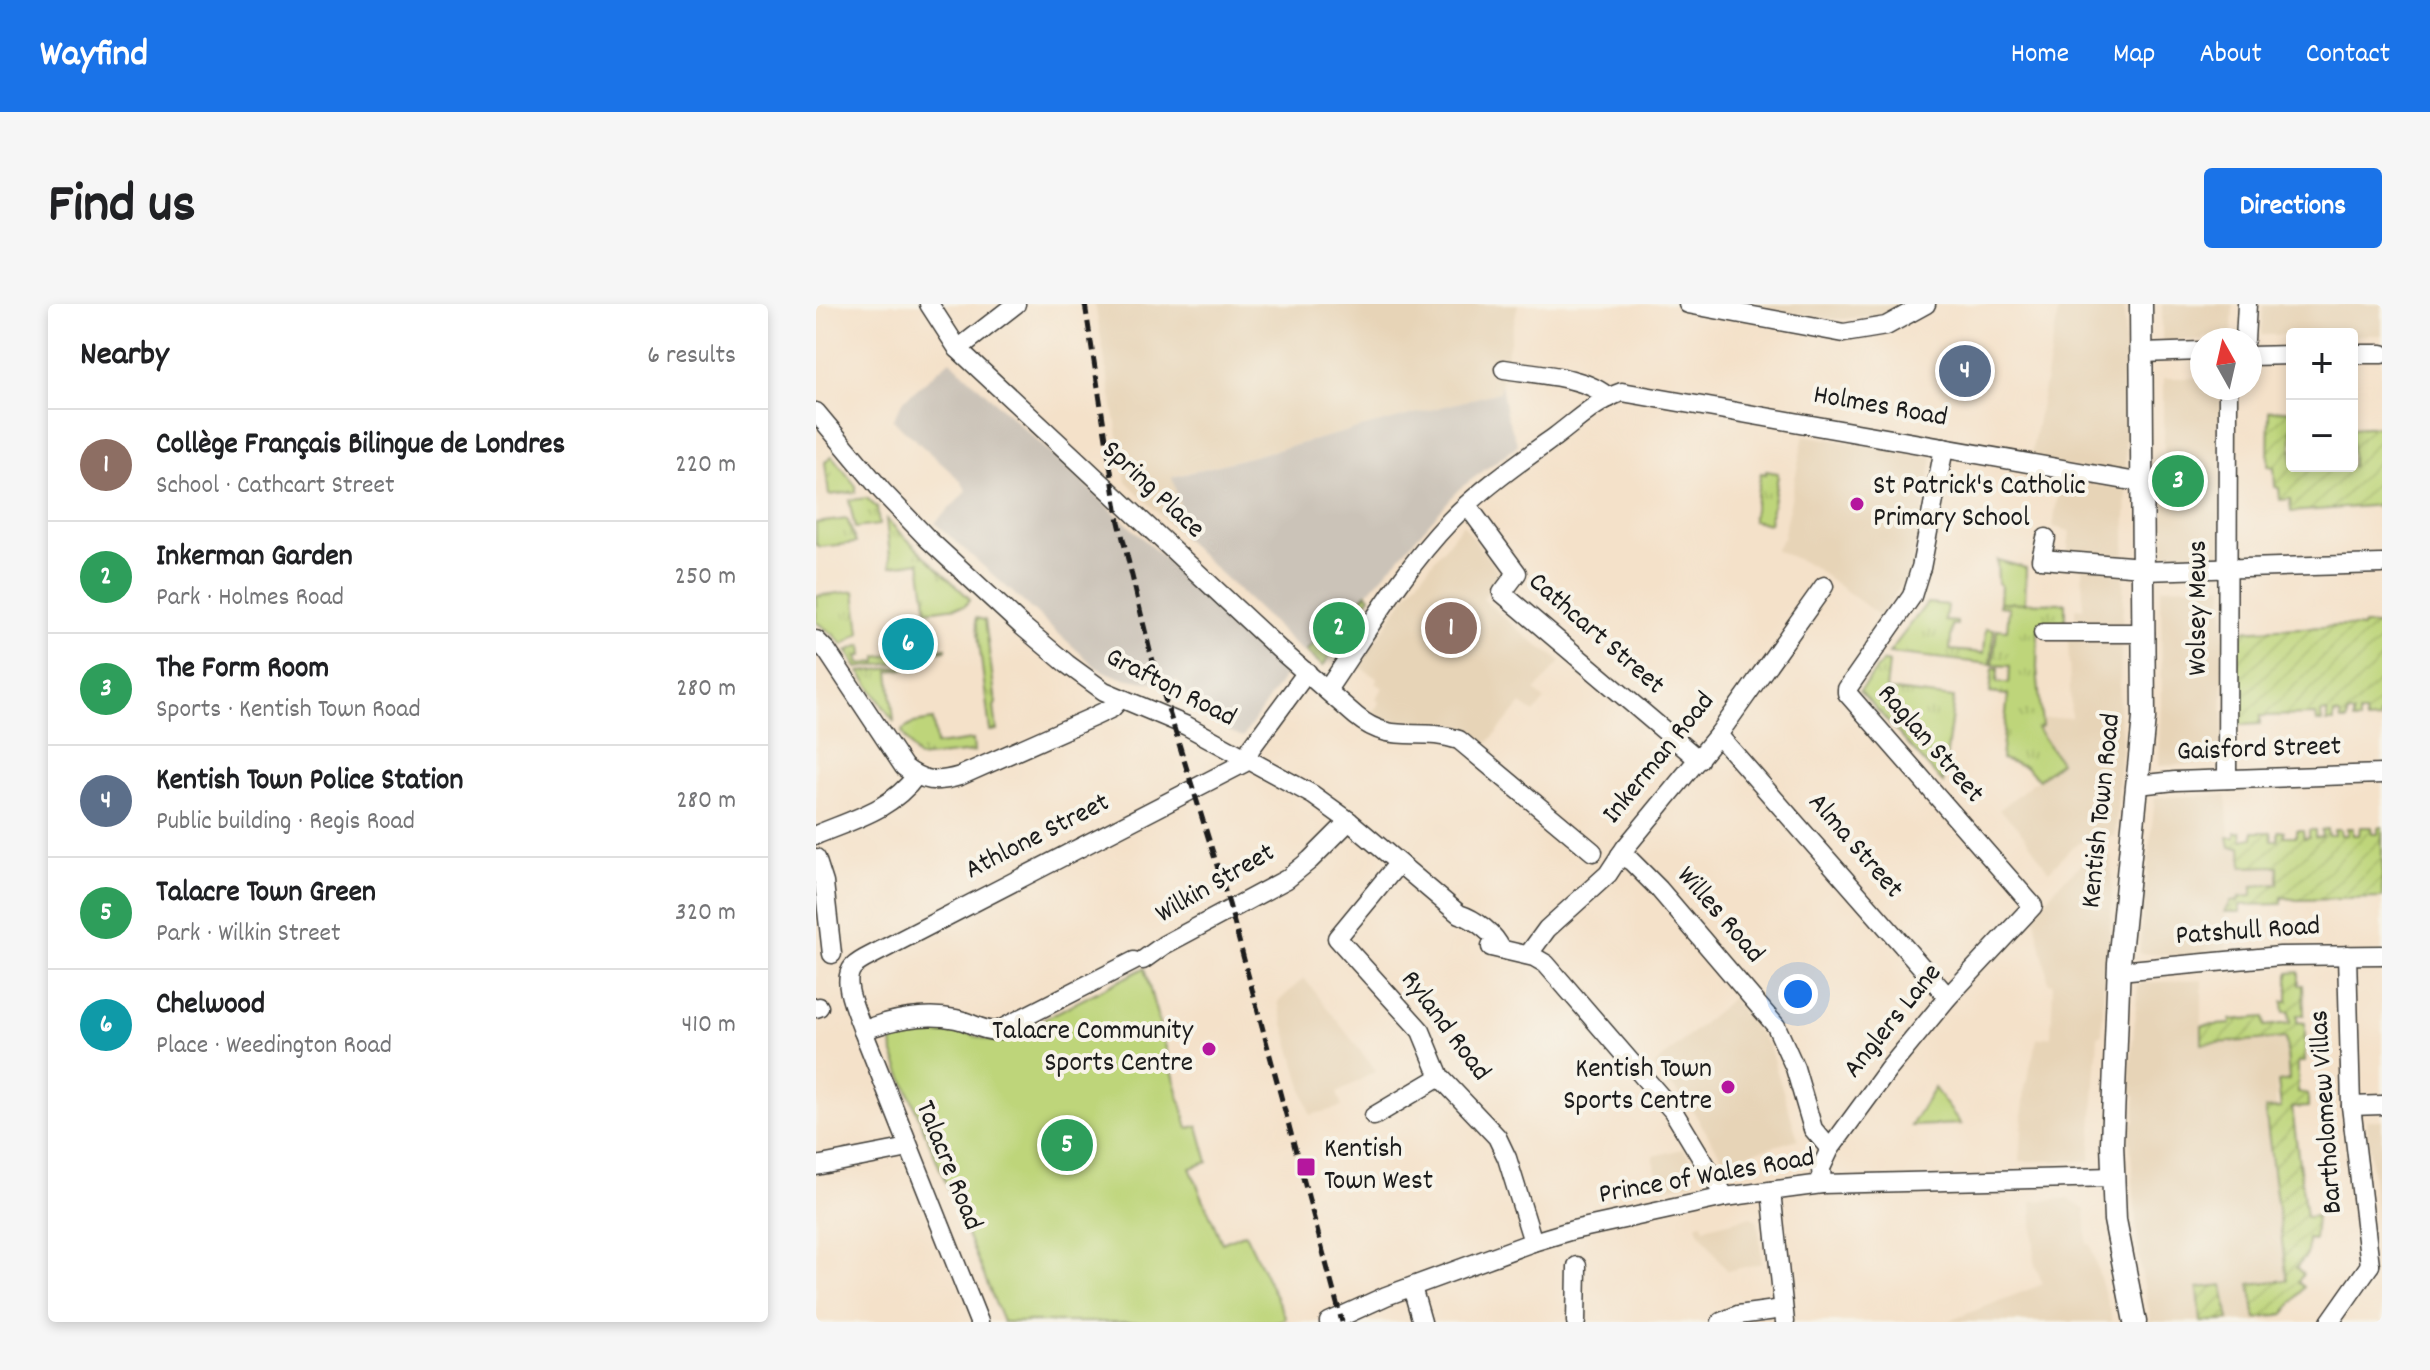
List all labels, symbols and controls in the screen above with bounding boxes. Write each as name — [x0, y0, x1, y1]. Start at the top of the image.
text: Wayfind — [40, 29, 148, 84]
text: Home — [2011, 36, 2069, 76]
text: Map — [2113, 36, 2155, 76]
text: About — [2199, 36, 2262, 76]
text: Contact — [2306, 36, 2390, 76]
text: Find us — [48, 168, 196, 248]
button: Directions — [2204, 168, 2382, 248]
north arrow — [2190, 328, 2262, 400]
map controls — [2286, 328, 2358, 472]
button: + — [2286, 328, 2358, 400]
text: Nearby — [80, 332, 169, 381]
text: 6 results — [647, 338, 736, 375]
pin: 4 — [1939, 341, 1991, 401]
street label: Holmes Road — [1810, 377, 1950, 439]
button: − — [2286, 400, 2358, 472]
text: Collège Français Bilingue de Londres — [156, 425, 565, 468]
street label: Spring Place — [1091, 433, 1213, 549]
text: 1 — [103, 447, 109, 484]
text: 220 m — [675, 447, 736, 484]
pin: 3 — [2152, 451, 2204, 511]
text: School · Cathcart Street — [156, 468, 395, 505]
place label: St Patrick's Catholic Primary School — [1873, 468, 2086, 540]
marker: St Patrick's Catholic Primary School — [1848, 495, 1866, 513]
text: Inkerman Garden — [156, 537, 353, 580]
street label: Wolsey Mews — [2180, 540, 2220, 676]
text: 2 — [100, 559, 112, 596]
text: 250 m — [675, 559, 736, 596]
street label: Cathcart Street — [1518, 564, 1672, 706]
text: Park · Holmes Road — [156, 580, 344, 617]
pin: 2 — [1313, 598, 1365, 658]
pin: 1 — [1425, 598, 1477, 658]
pin: 6 — [882, 614, 934, 674]
street label: Grafton Road — [1098, 639, 1242, 739]
text: The Form Room — [156, 649, 329, 692]
text: 3 — [100, 671, 112, 708]
text: 280 m — [676, 671, 736, 708]
street label: Raglan Street — [1866, 677, 1992, 813]
street label: Inkerman Road — [1594, 684, 1726, 834]
text: Sports · Kentish Town Road — [156, 692, 421, 729]
street label: Kentish Town Road — [2073, 712, 2133, 910]
street label: Gaisford Street — [2176, 728, 2342, 774]
text: Kentish Town Police Station — [156, 761, 463, 804]
text: 4 — [101, 783, 111, 820]
text: 280 m — [676, 783, 736, 820]
street label: Athlone Street — [959, 784, 1117, 892]
street label: Alma Street — [1797, 785, 1911, 909]
text: Public building · Regis Road — [156, 804, 415, 841]
street label: Wilkin Street — [1149, 835, 1283, 935]
street label: Willes Road — [1665, 859, 1773, 973]
text: Talacre Town Green — [156, 873, 376, 916]
text: 5 — [100, 895, 112, 932]
text: 320 m — [675, 895, 736, 932]
street label: Patshull Road — [2174, 908, 2322, 958]
text: Park · Wilkin Street — [156, 916, 341, 953]
street label: Anglers Lane — [1835, 956, 1953, 1088]
street label: Ryland Road — [1389, 963, 1499, 1091]
your location — [1778, 974, 1818, 1014]
text: Chelwood — [156, 985, 265, 1028]
text: 6 — [100, 1007, 112, 1044]
text: 410 m — [682, 1007, 736, 1044]
street label: Bartholomew Villas — [2301, 1009, 2355, 1215]
place label: Talacre Community Sports Centre — [992, 1013, 1194, 1085]
text: Place · Weedington Road — [156, 1028, 392, 1065]
marker: Talacre Community Sports Centre — [1200, 1040, 1218, 1058]
place label: Kentish Town Sports Centre — [1563, 1051, 1712, 1123]
marker: Kentish Town Sports Centre — [1719, 1078, 1737, 1096]
street label: Talacre Road — [903, 1095, 991, 1237]
pin: 5 — [1041, 1115, 1093, 1175]
place label: Kentish Town West — [1324, 1131, 1433, 1203]
street label: Prince of Wales Road — [1596, 1139, 1818, 1217]
marker: Kentish Town West — [1295, 1156, 1317, 1178]

